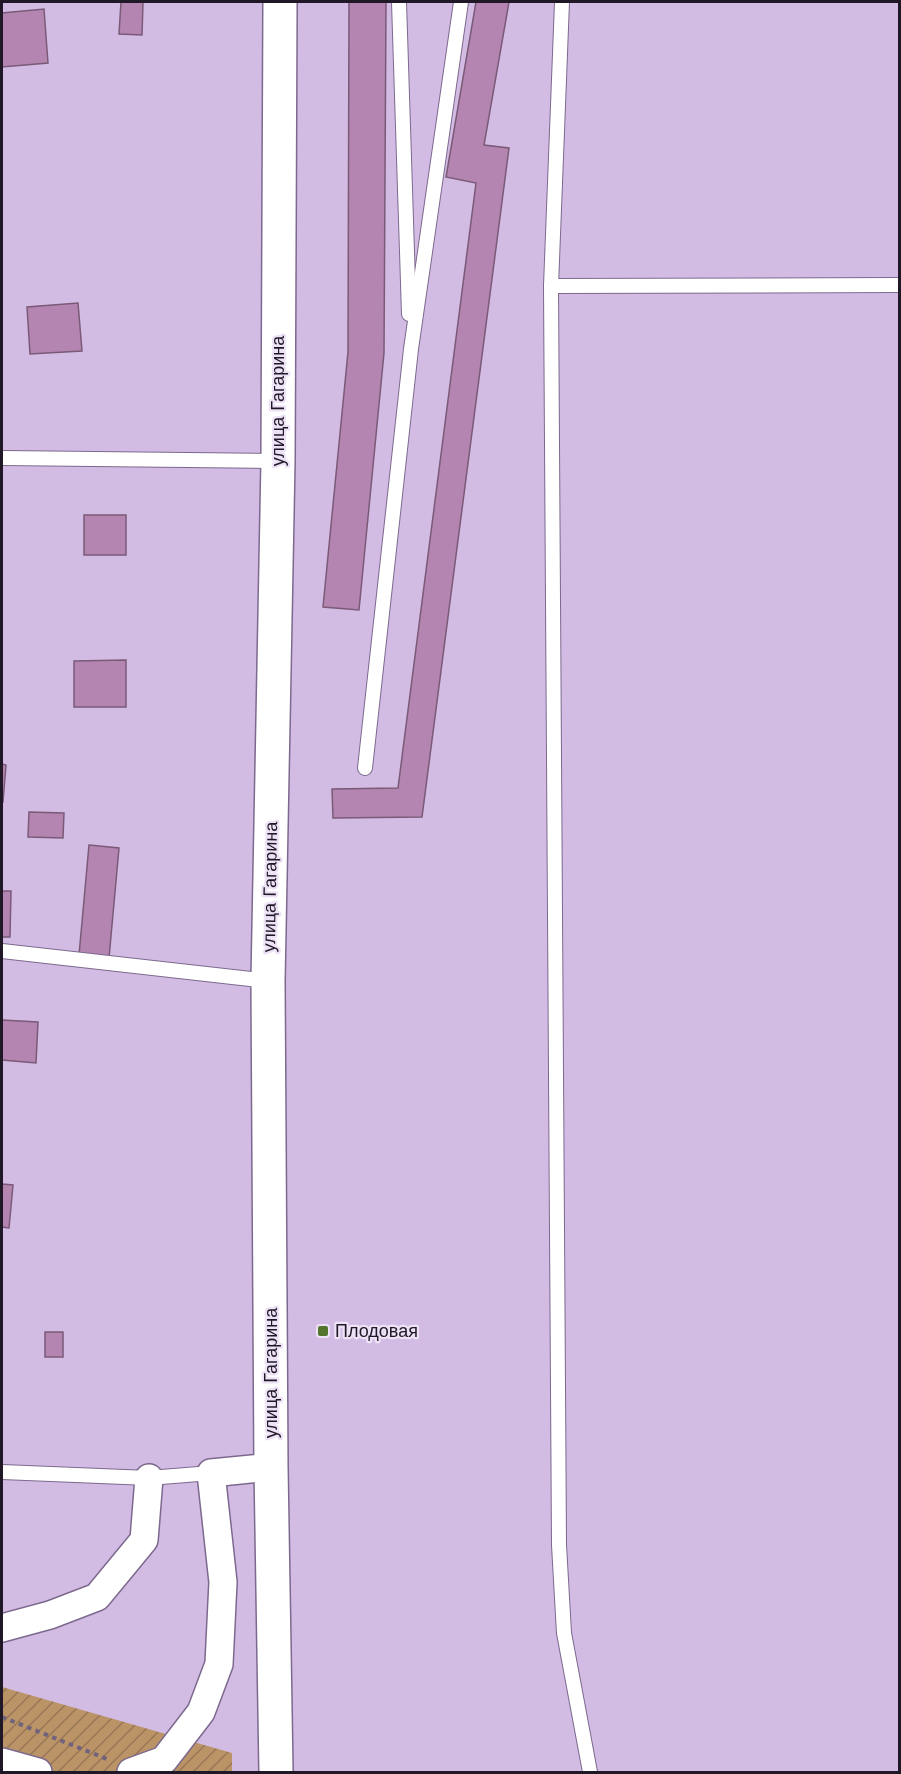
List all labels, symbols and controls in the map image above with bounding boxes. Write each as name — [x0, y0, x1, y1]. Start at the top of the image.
street label: улица Гагарина — [267, 335, 288, 466]
street label: улица Гагарина — [258, 821, 281, 952]
street label: улица Гагарина — [260, 1307, 281, 1438]
place label: Плодовая — [335, 1320, 418, 1341]
marker: Плодовая — [316, 1324, 330, 1338]

